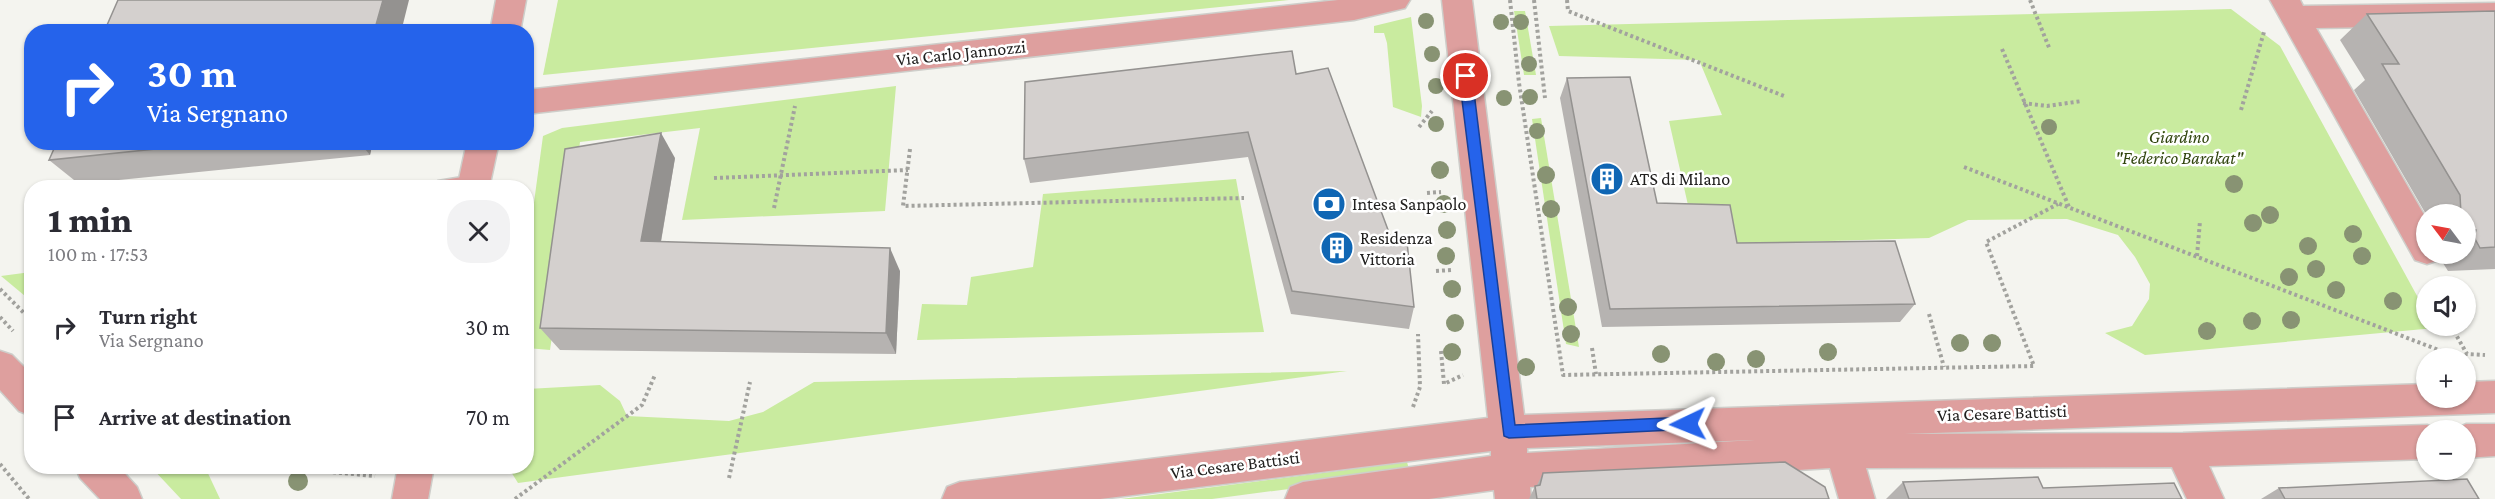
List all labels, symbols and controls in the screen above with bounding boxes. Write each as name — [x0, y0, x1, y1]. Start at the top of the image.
street label: Via Carlo Jannozzi — [895, 36, 1027, 70]
icon: right — [48, 48, 126, 126]
text: 30 m — [147, 49, 237, 96]
pin — [1440, 50, 1491, 101]
icon: arrive — [1449, 59, 1482, 92]
text: Via Sergnano — [147, 98, 288, 128]
park label: Giardino "Federico Barakat" — [2115, 127, 2244, 168]
building icon: ATS di Milano — [1589, 161, 1625, 197]
place label: ATS di Milano — [1630, 169, 1730, 189]
bank icon: Intesa Sanpaolo — [1311, 186, 1347, 222]
place label: Intesa Sanpaolo — [1352, 194, 1466, 214]
text: 1 min — [48, 200, 132, 240]
button: close — [447, 200, 510, 263]
north arrow — [2416, 204, 2476, 264]
map controls — [2416, 204, 2476, 480]
place label: Residenza Vittoria — [1360, 228, 1432, 269]
building icon: Residenza Vittoria — [1319, 230, 1355, 266]
text: 100 m · 17:53 — [48, 243, 148, 265]
button: sound — [2416, 276, 2476, 336]
text: Turn right — [99, 304, 197, 329]
icon: right — [48, 311, 81, 344]
text: 30 m — [465, 315, 510, 340]
text: Via Sergnano — [99, 329, 204, 351]
button: + — [2416, 348, 2476, 408]
position arrow — [1656, 392, 1720, 456]
icon: arrive — [48, 401, 81, 434]
street label: Via Cesare Battisti — [1937, 401, 2068, 425]
text: Arrive at destination — [99, 405, 291, 430]
text: 70 m — [466, 405, 510, 430]
button: − — [2416, 420, 2476, 480]
street label: Via Cesare Battisti — [1169, 447, 1301, 483]

